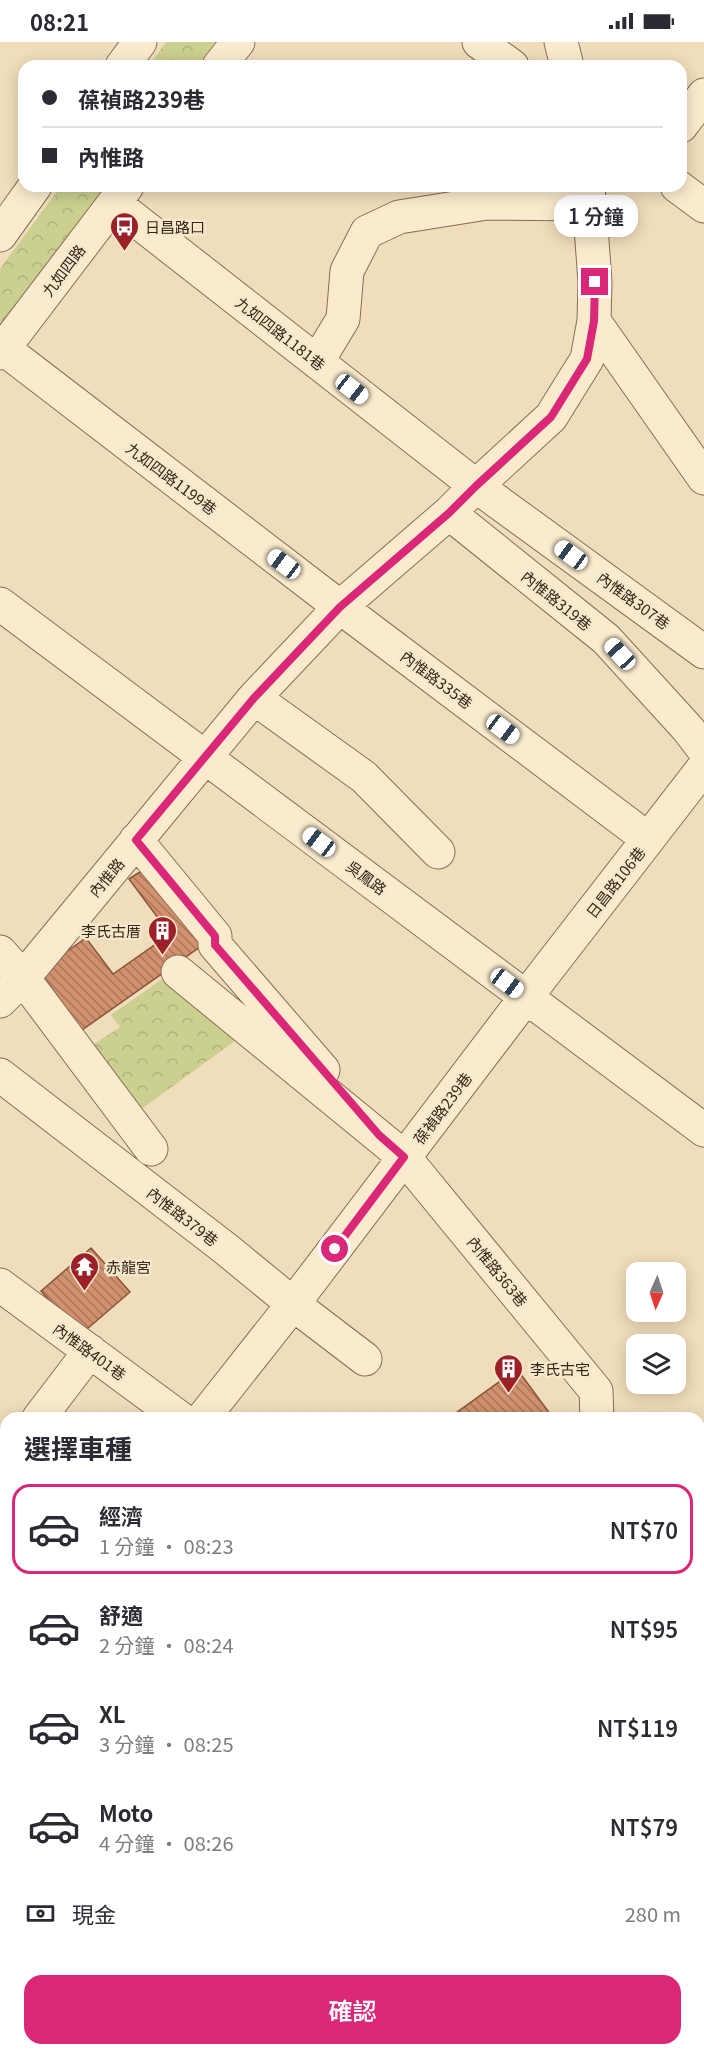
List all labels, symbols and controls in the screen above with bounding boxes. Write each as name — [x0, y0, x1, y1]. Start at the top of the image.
text: 08:21 — [30, 5, 89, 37]
text: 葆禎路239巷 — [78, 82, 205, 114]
text: 內惟路 — [78, 140, 144, 172]
callout: 1 分鐘 — [553, 195, 637, 237]
text: 1 分鐘 — [568, 201, 624, 230]
bus stop icon: 日昌路口 — [108, 210, 140, 252]
place label: 日昌路口 — [145, 216, 205, 237]
street label: 九如四路 — [37, 240, 89, 300]
route end — [581, 268, 608, 295]
street label: 九如四路1181巷 — [232, 291, 330, 375]
car — [332, 371, 372, 407]
street label: 九如四路1199巷 — [122, 437, 222, 519]
car — [551, 537, 591, 573]
car — [264, 546, 304, 582]
street label: 內惟路319巷 — [517, 565, 597, 635]
street label: 內惟路307巷 — [593, 567, 675, 633]
car — [601, 635, 639, 673]
street label: 內惟路335巷 — [397, 645, 477, 713]
car — [483, 711, 523, 747]
car — [299, 824, 339, 860]
street label: 日昌路106巷 — [581, 842, 649, 922]
street label: 內惟路 — [83, 853, 129, 901]
street label: 吳鳳路 — [343, 855, 391, 899]
building icon: 李氏古厝 — [146, 914, 178, 956]
place label: 李氏古厝 — [81, 920, 141, 941]
car — [487, 965, 527, 1001]
street label: 葆禎路239巷 — [408, 1068, 476, 1148]
street label: 內惟路379巷 — [143, 1182, 223, 1250]
street label: 內惟路363巷 — [463, 1231, 533, 1311]
route start — [321, 1235, 348, 1262]
temple icon: 赤龍宮 — [69, 1250, 101, 1292]
place label: 赤龍宮 — [106, 1256, 151, 1277]
north arrow — [626, 1262, 686, 1322]
map controls — [626, 1262, 686, 1394]
street label: 內惟路401巷 — [49, 1318, 131, 1384]
button: layers — [626, 1334, 686, 1394]
building icon: 李氏古宅 — [493, 1352, 525, 1394]
place label: 李氏古宅 — [530, 1358, 590, 1379]
text: 選擇車種 — [24, 1428, 132, 1467]
text: 經濟 — [99, 1499, 143, 1531]
icon: car — [27, 1502, 81, 1556]
text: NT$70 — [610, 1513, 678, 1545]
text: 1 分鐘 · 08:23 — [99, 1531, 234, 1560]
text: 舒適 — [99, 1598, 143, 1630]
icon: car — [27, 1601, 81, 1655]
text: NT$95 — [610, 1612, 678, 1644]
text: 2 分鐘 · 08:24 — [99, 1630, 234, 1659]
text: XL — [99, 1697, 126, 1729]
icon: car — [27, 1700, 81, 1754]
text: NT$119 — [597, 1711, 678, 1743]
text: 3 分鐘 · 08:25 — [99, 1729, 234, 1758]
text: Moto — [99, 1796, 153, 1828]
icon: car — [27, 1799, 81, 1853]
text: NT$79 — [610, 1810, 678, 1842]
text: 4 分鐘 · 08:26 — [99, 1828, 234, 1857]
icon: cash — [24, 1897, 57, 1930]
text: 現金 — [72, 1897, 116, 1929]
text: 280 m — [625, 1899, 681, 1928]
button: 確認 — [24, 1975, 681, 2044]

